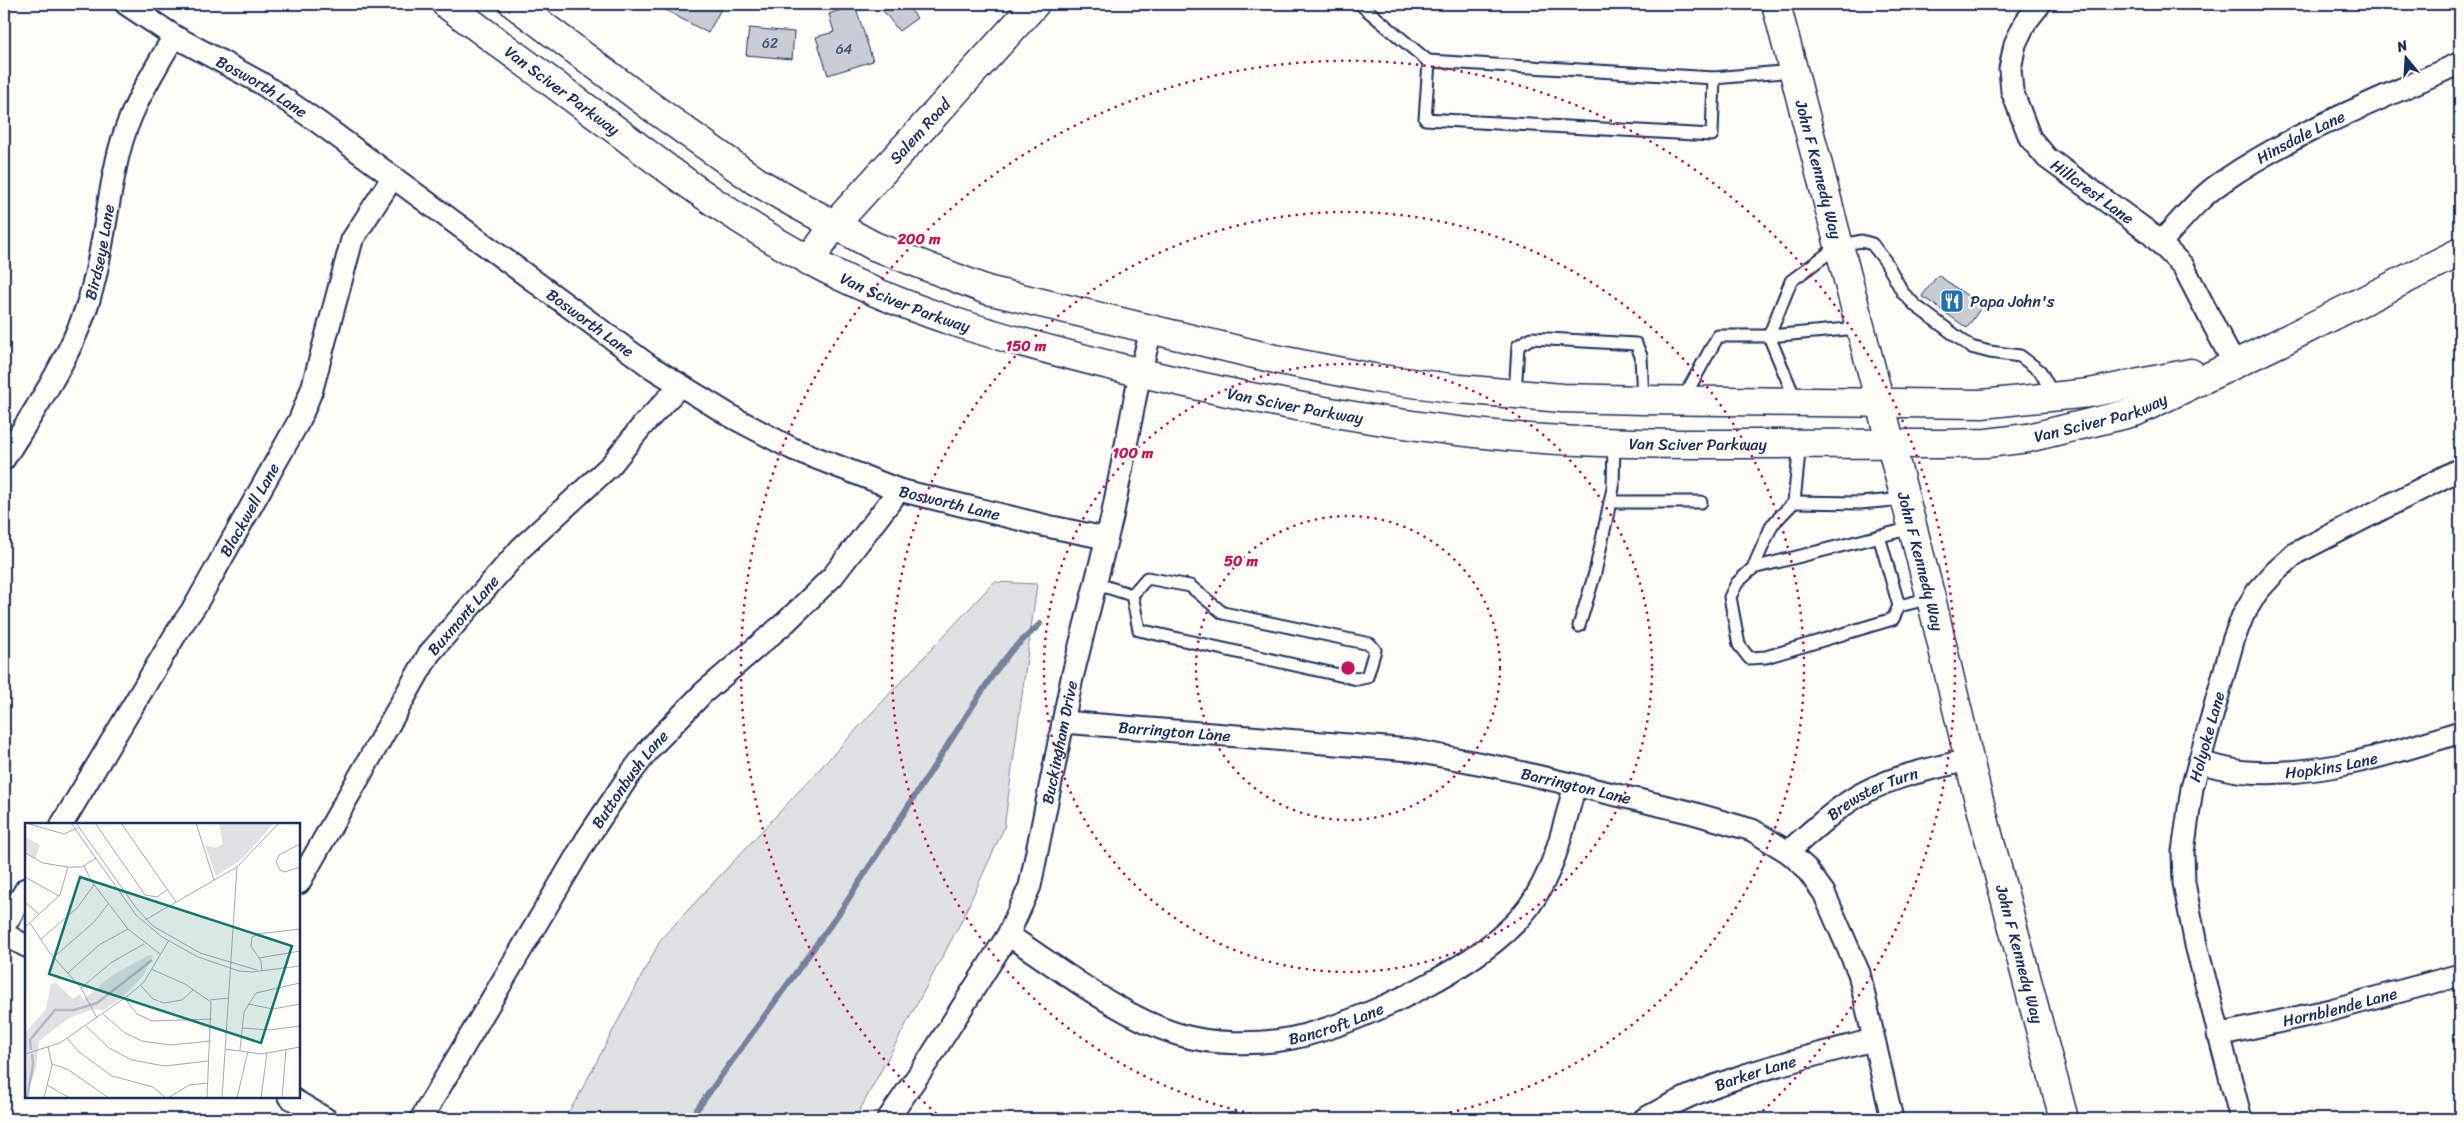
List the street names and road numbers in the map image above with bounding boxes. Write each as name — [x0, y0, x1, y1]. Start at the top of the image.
street label: Van Sciver Parkway — [498, 38, 627, 144]
street label: Bosworth Lane — [211, 47, 314, 126]
street label: Salem Road — [882, 90, 959, 171]
street label: John F Kennedy Way — [1786, 96, 1851, 243]
street label: Hinsdale Lane — [2250, 102, 2350, 172]
street label: Hillcrest Lane — [2044, 151, 2140, 232]
street label: Birdseye Lane — [76, 202, 123, 303]
street label: Van Sciver Parkway — [835, 264, 975, 341]
street label: Bosworth Lane — [540, 281, 640, 365]
street label: Van Sciver Parkway — [1225, 379, 1366, 433]
street label: Van Sciver Parkway — [2031, 384, 2173, 451]
street label: Van Sciver Parkway — [1628, 429, 1767, 459]
street label: Blackwell Lane — [211, 457, 288, 562]
street label: Bosworth Lane — [896, 477, 1003, 529]
street label: John F Kennedy Way — [1889, 488, 1952, 635]
street label: Buxmont Lane — [420, 568, 507, 662]
street label: Buckingham Drive — [1033, 678, 1086, 807]
street label: Holyoke Lane — [2180, 688, 2233, 785]
street label: Barrington Lane — [1117, 713, 1232, 750]
street label: Buttonbush Lane — [583, 723, 676, 835]
street label: Hopkins Lane — [2284, 743, 2381, 787]
street label: Barrington Lane — [1518, 759, 1634, 813]
street label: Brewster Turn — [1820, 759, 1922, 828]
street label: John F Kennedy Way — [1987, 881, 2052, 1028]
street label: Hornblende Lane — [2280, 979, 2400, 1035]
street label: Bancroft Lane — [1286, 994, 1389, 1054]
street label: Barker Lane — [1710, 1047, 1800, 1100]

